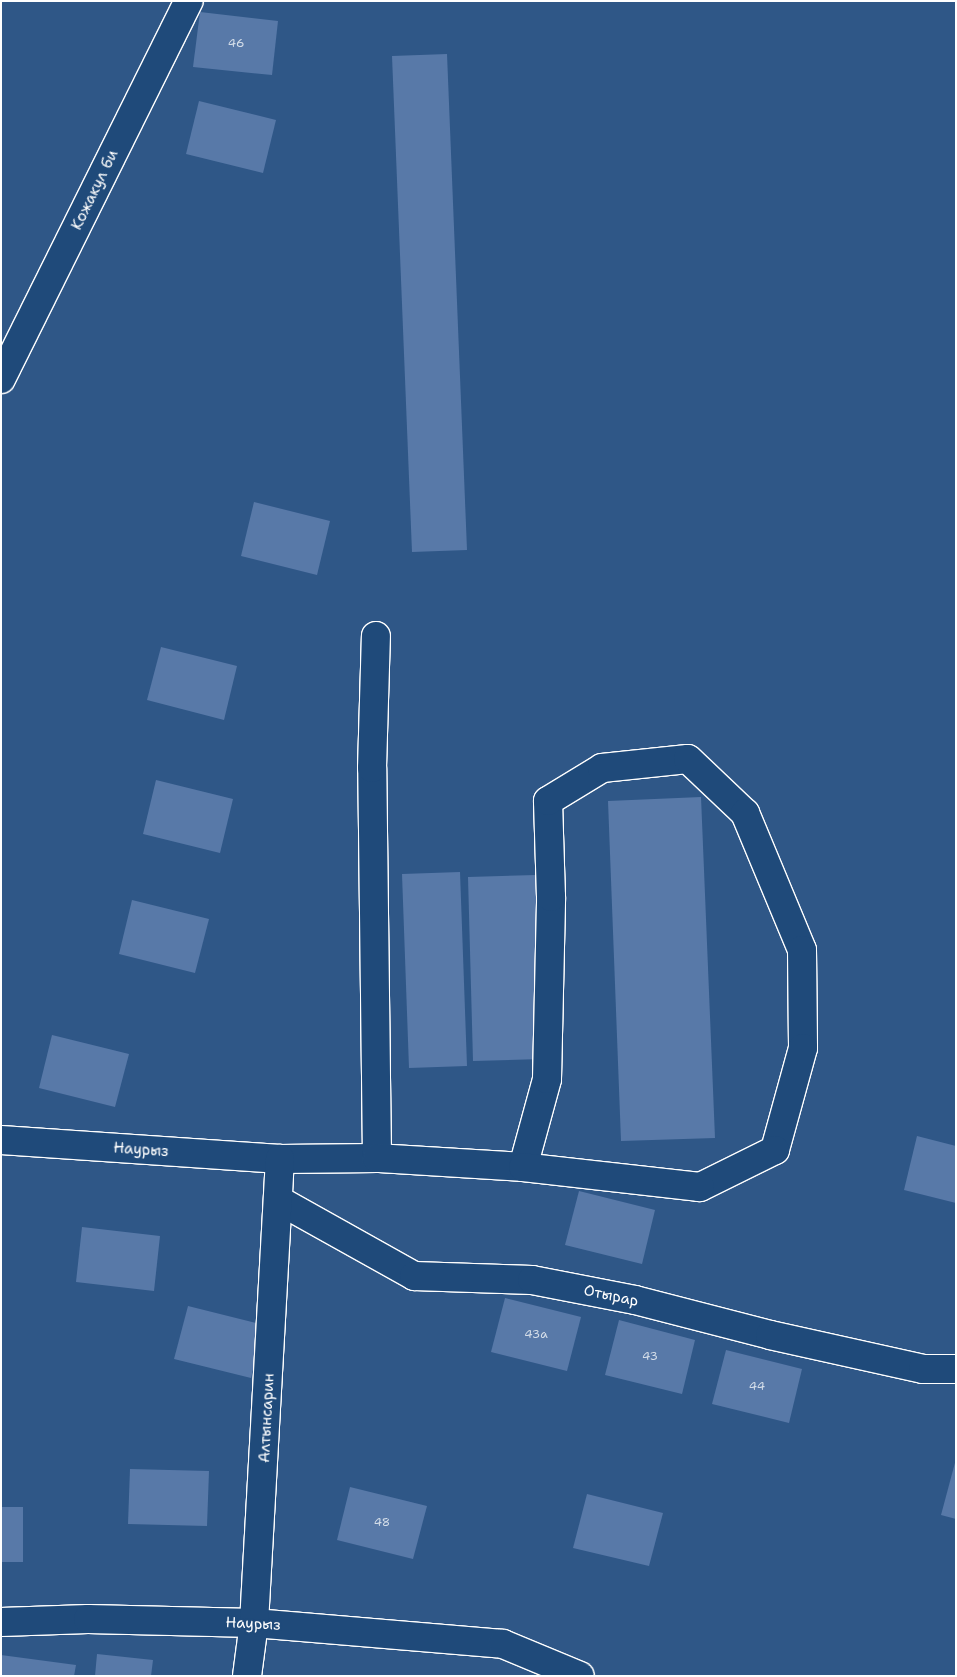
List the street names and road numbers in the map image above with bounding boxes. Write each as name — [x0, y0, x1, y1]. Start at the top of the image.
street label: Кожакул би — [68, 147, 122, 233]
street label: Наурыз — [113, 1139, 169, 1161]
street label: Отырар — [582, 1281, 640, 1311]
street label: Алтынсарин — [256, 1373, 278, 1463]
street label: Наурыз — [225, 1614, 281, 1634]

